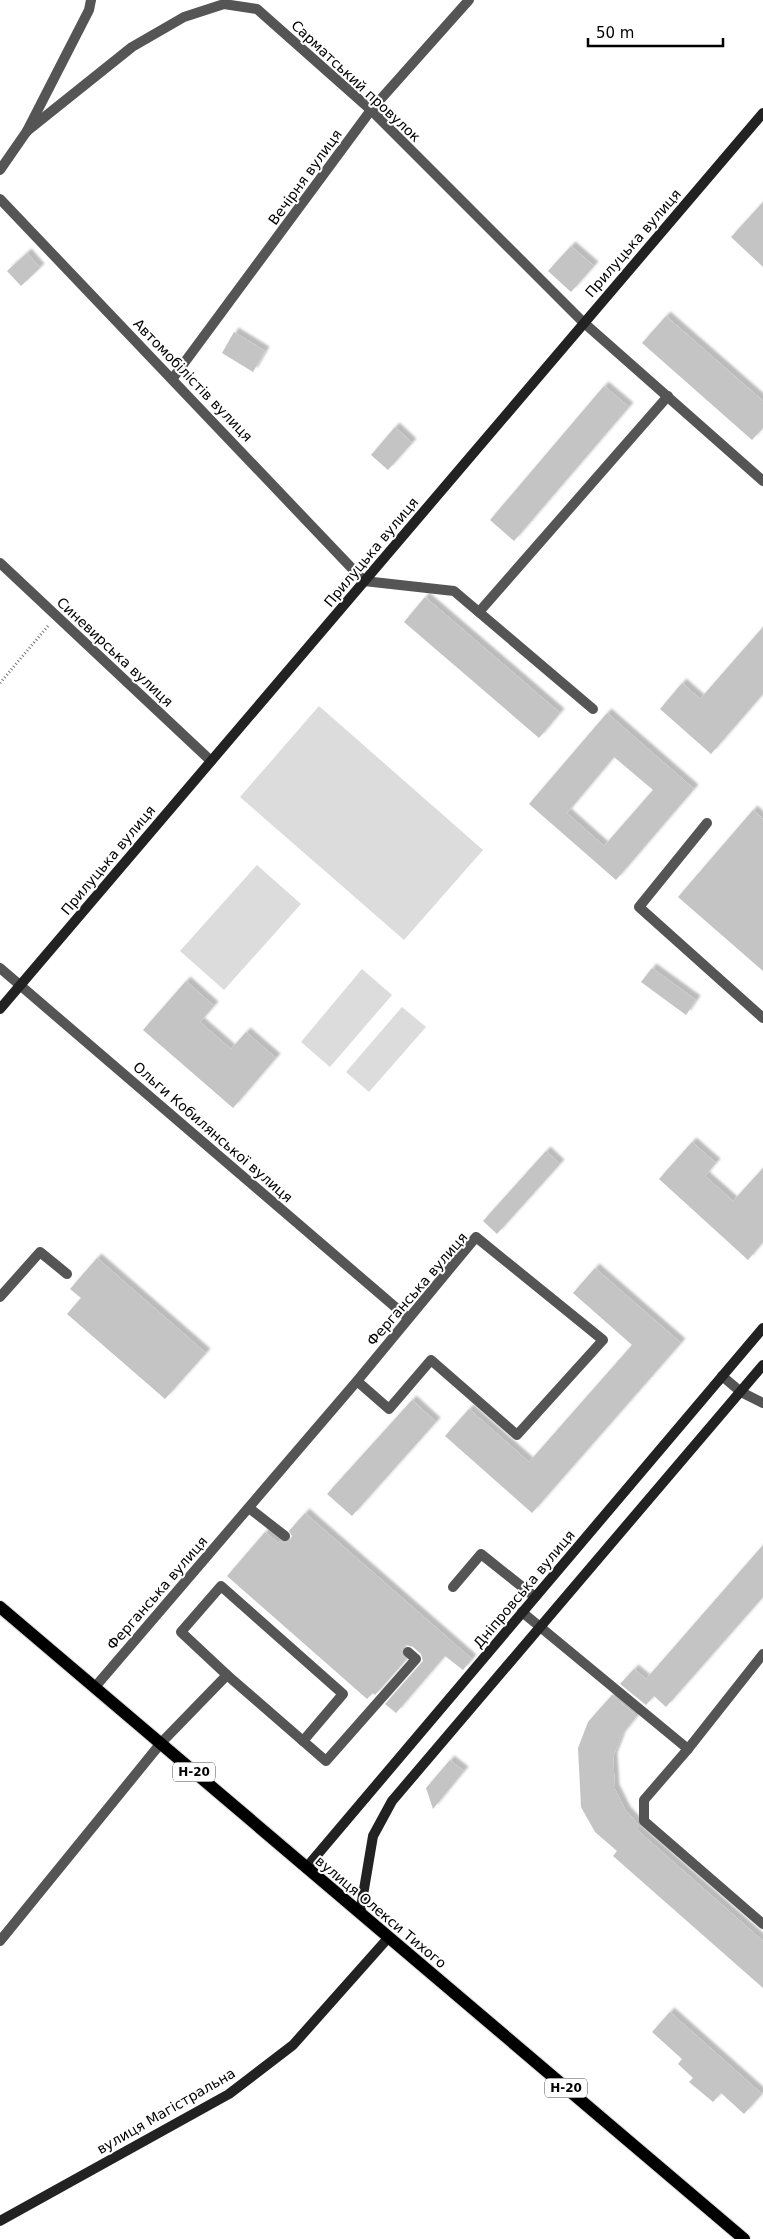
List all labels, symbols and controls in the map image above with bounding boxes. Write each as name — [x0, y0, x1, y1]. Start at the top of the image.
scale bar — [588, 15, 723, 47]
street label: Сарматський провулок — [288, 17, 424, 145]
text: 50 m — [596, 24, 634, 42]
street label: Вечірня вулиця — [265, 126, 345, 228]
street label: Прилуцька вулиця — [582, 186, 684, 300]
street label: Автомобілістів вулиця — [130, 315, 256, 445]
street label: Прилуцька вулиця — [321, 494, 421, 610]
street label: Синевирська вулиця — [54, 594, 176, 710]
street label: Прилуцька вулиця — [58, 802, 158, 918]
street label: Ольги Кобилянської вулиця — [130, 1058, 296, 1206]
street label: Ферганська вулиця — [364, 1229, 470, 1349]
street label: Дніпровська вулиця — [470, 1527, 578, 1651]
street label: Ферганська вулиця — [104, 1533, 210, 1653]
road number: Н-20 — [173, 1762, 215, 1781]
street label: вулиця Олекси Тихого — [312, 1853, 450, 1971]
street label: вулиця Магістральна — [94, 2065, 238, 2157]
road number: Н-20 — [545, 2078, 587, 2098]

